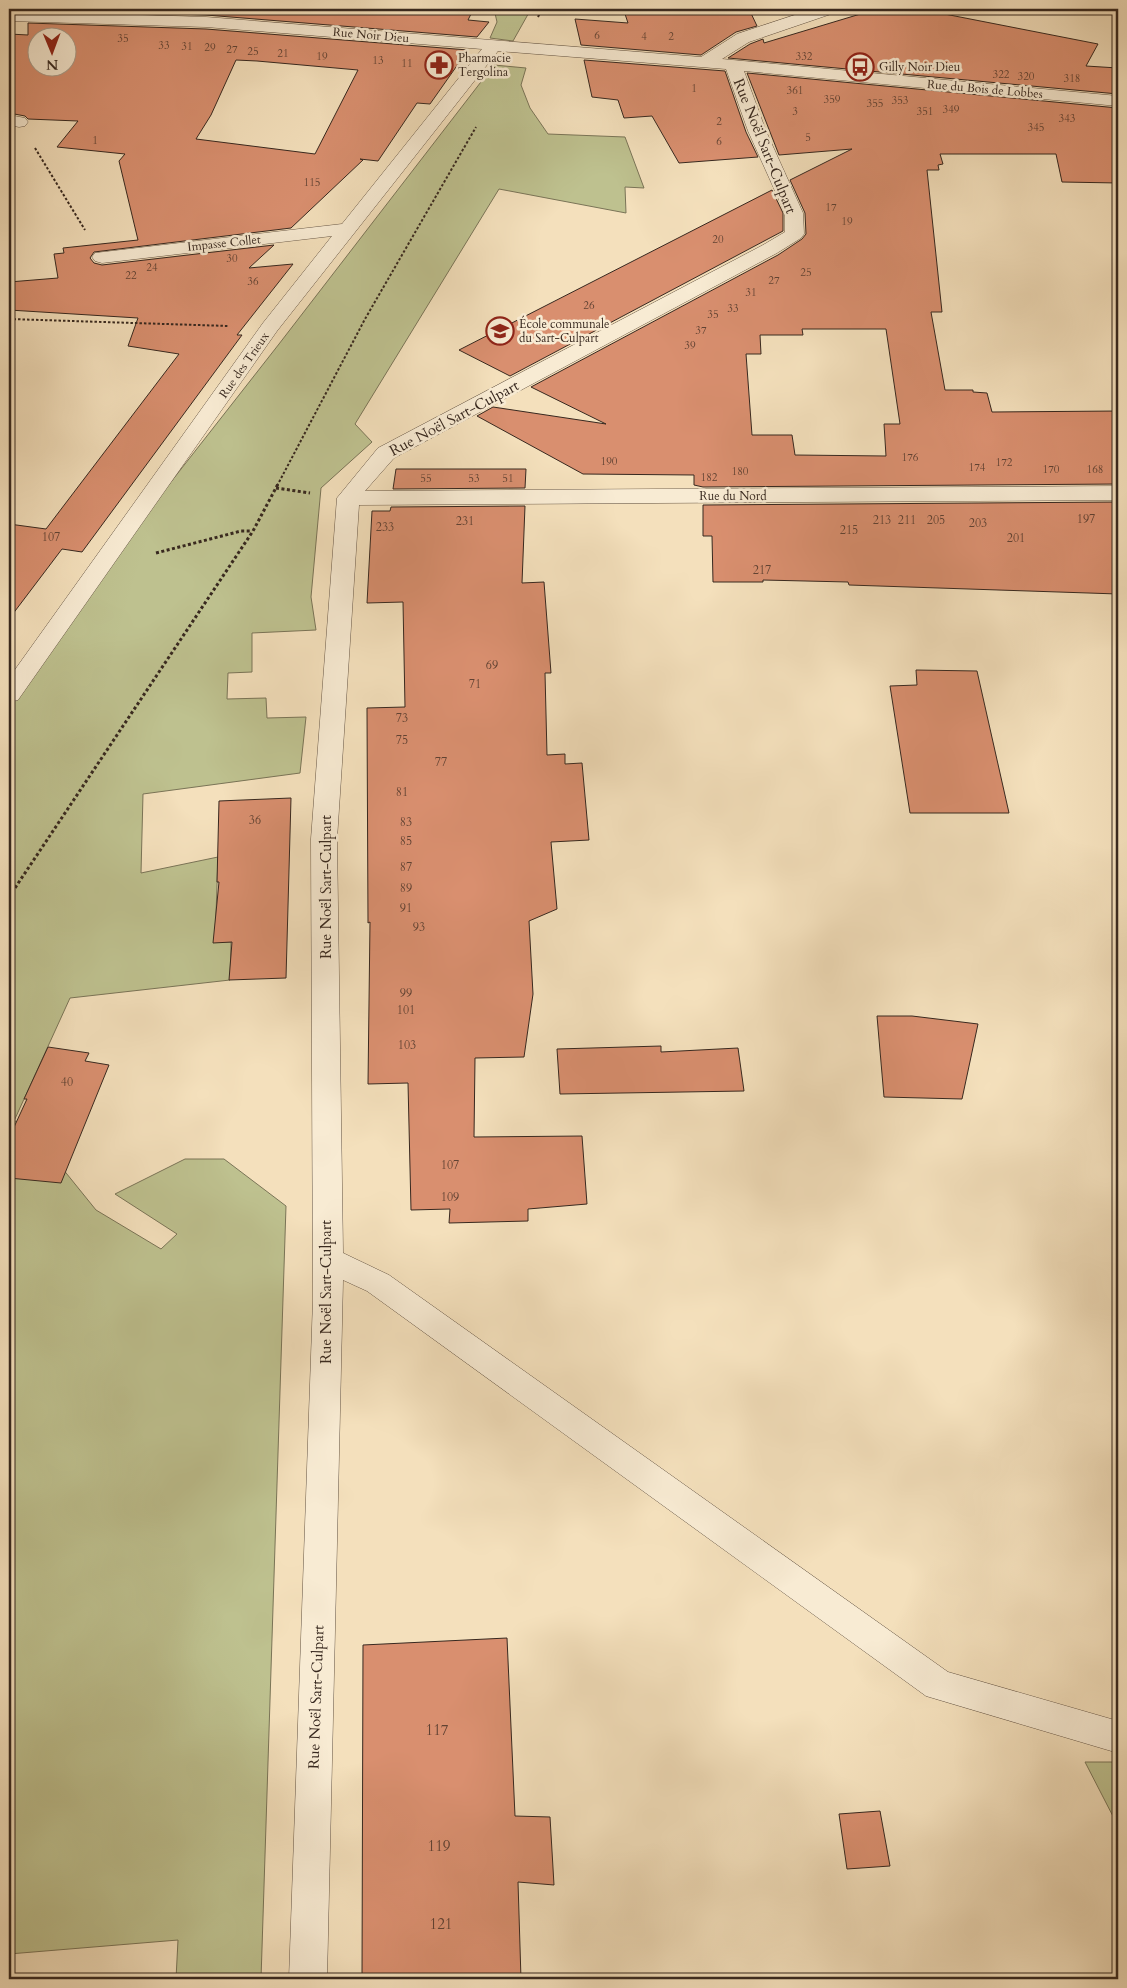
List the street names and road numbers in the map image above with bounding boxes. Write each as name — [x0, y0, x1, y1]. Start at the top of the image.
street label: Rue Noir Dieu — [332, 24, 410, 46]
street label: Rue Noël Sart-Culpart — [729, 75, 801, 217]
street label: Rue du Bois de Lobbes — [926, 76, 1044, 102]
street label: Impasse Collet — [187, 231, 262, 255]
street label: Rue des Trieux — [215, 329, 273, 401]
street label: Rue Noël Sart-Culpart — [386, 375, 523, 461]
street label: Rue du Nord — [699, 488, 767, 504]
street label: Rue Noël Sart-Culpart — [316, 815, 336, 959]
street label: Rue Noël Sart-Culpart — [316, 1220, 336, 1364]
street label: Rue Noël Sart-Culpart — [303, 1624, 329, 1769]

